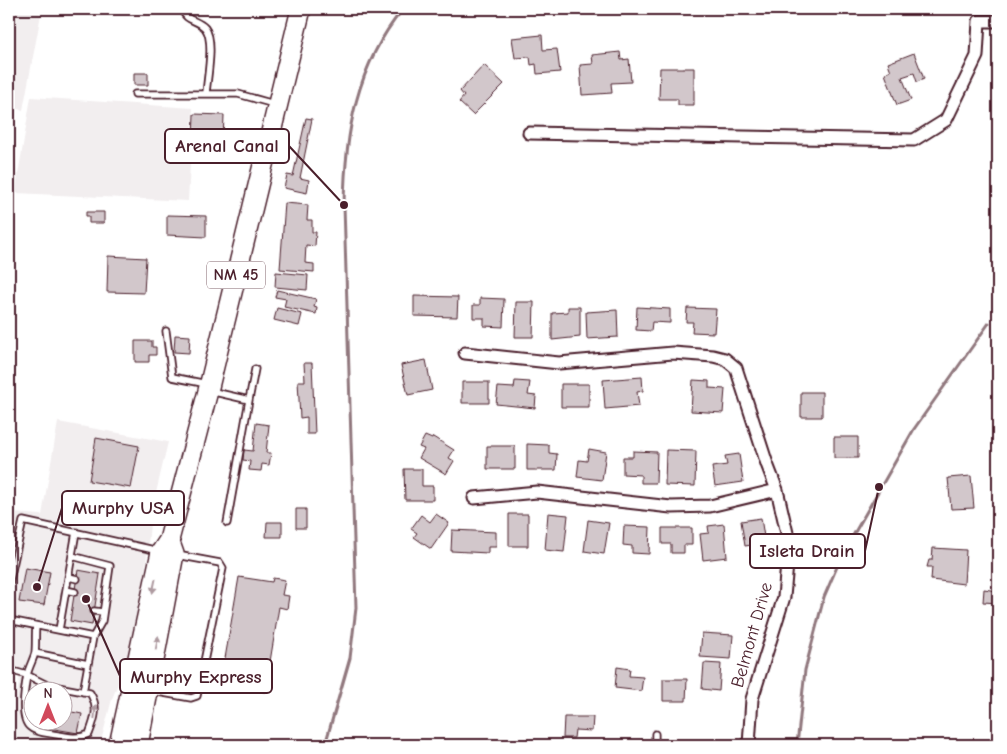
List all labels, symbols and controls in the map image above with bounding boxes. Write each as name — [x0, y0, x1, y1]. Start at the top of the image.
callout: Arenal Canal — [165, 129, 289, 163]
text: Arenal Canal — [175, 135, 279, 157]
road number: NM 45 — [207, 262, 265, 288]
callout: Murphy USA — [62, 491, 184, 525]
text: Murphy USA — [72, 497, 174, 519]
callout: Isleta Drain — [750, 534, 865, 568]
text: Isleta Drain — [759, 540, 855, 562]
one-way arrow — [149, 578, 157, 594]
street label: Belmont Drive — [727, 580, 777, 690]
one-way arrow — [154, 634, 162, 650]
callout: Murphy Express — [120, 659, 272, 693]
text: Murphy Express — [130, 666, 262, 688]
north arrow — [22, 682, 72, 732]
text: N — [43, 685, 53, 702]
one-way arrow — [91, 703, 99, 719]

